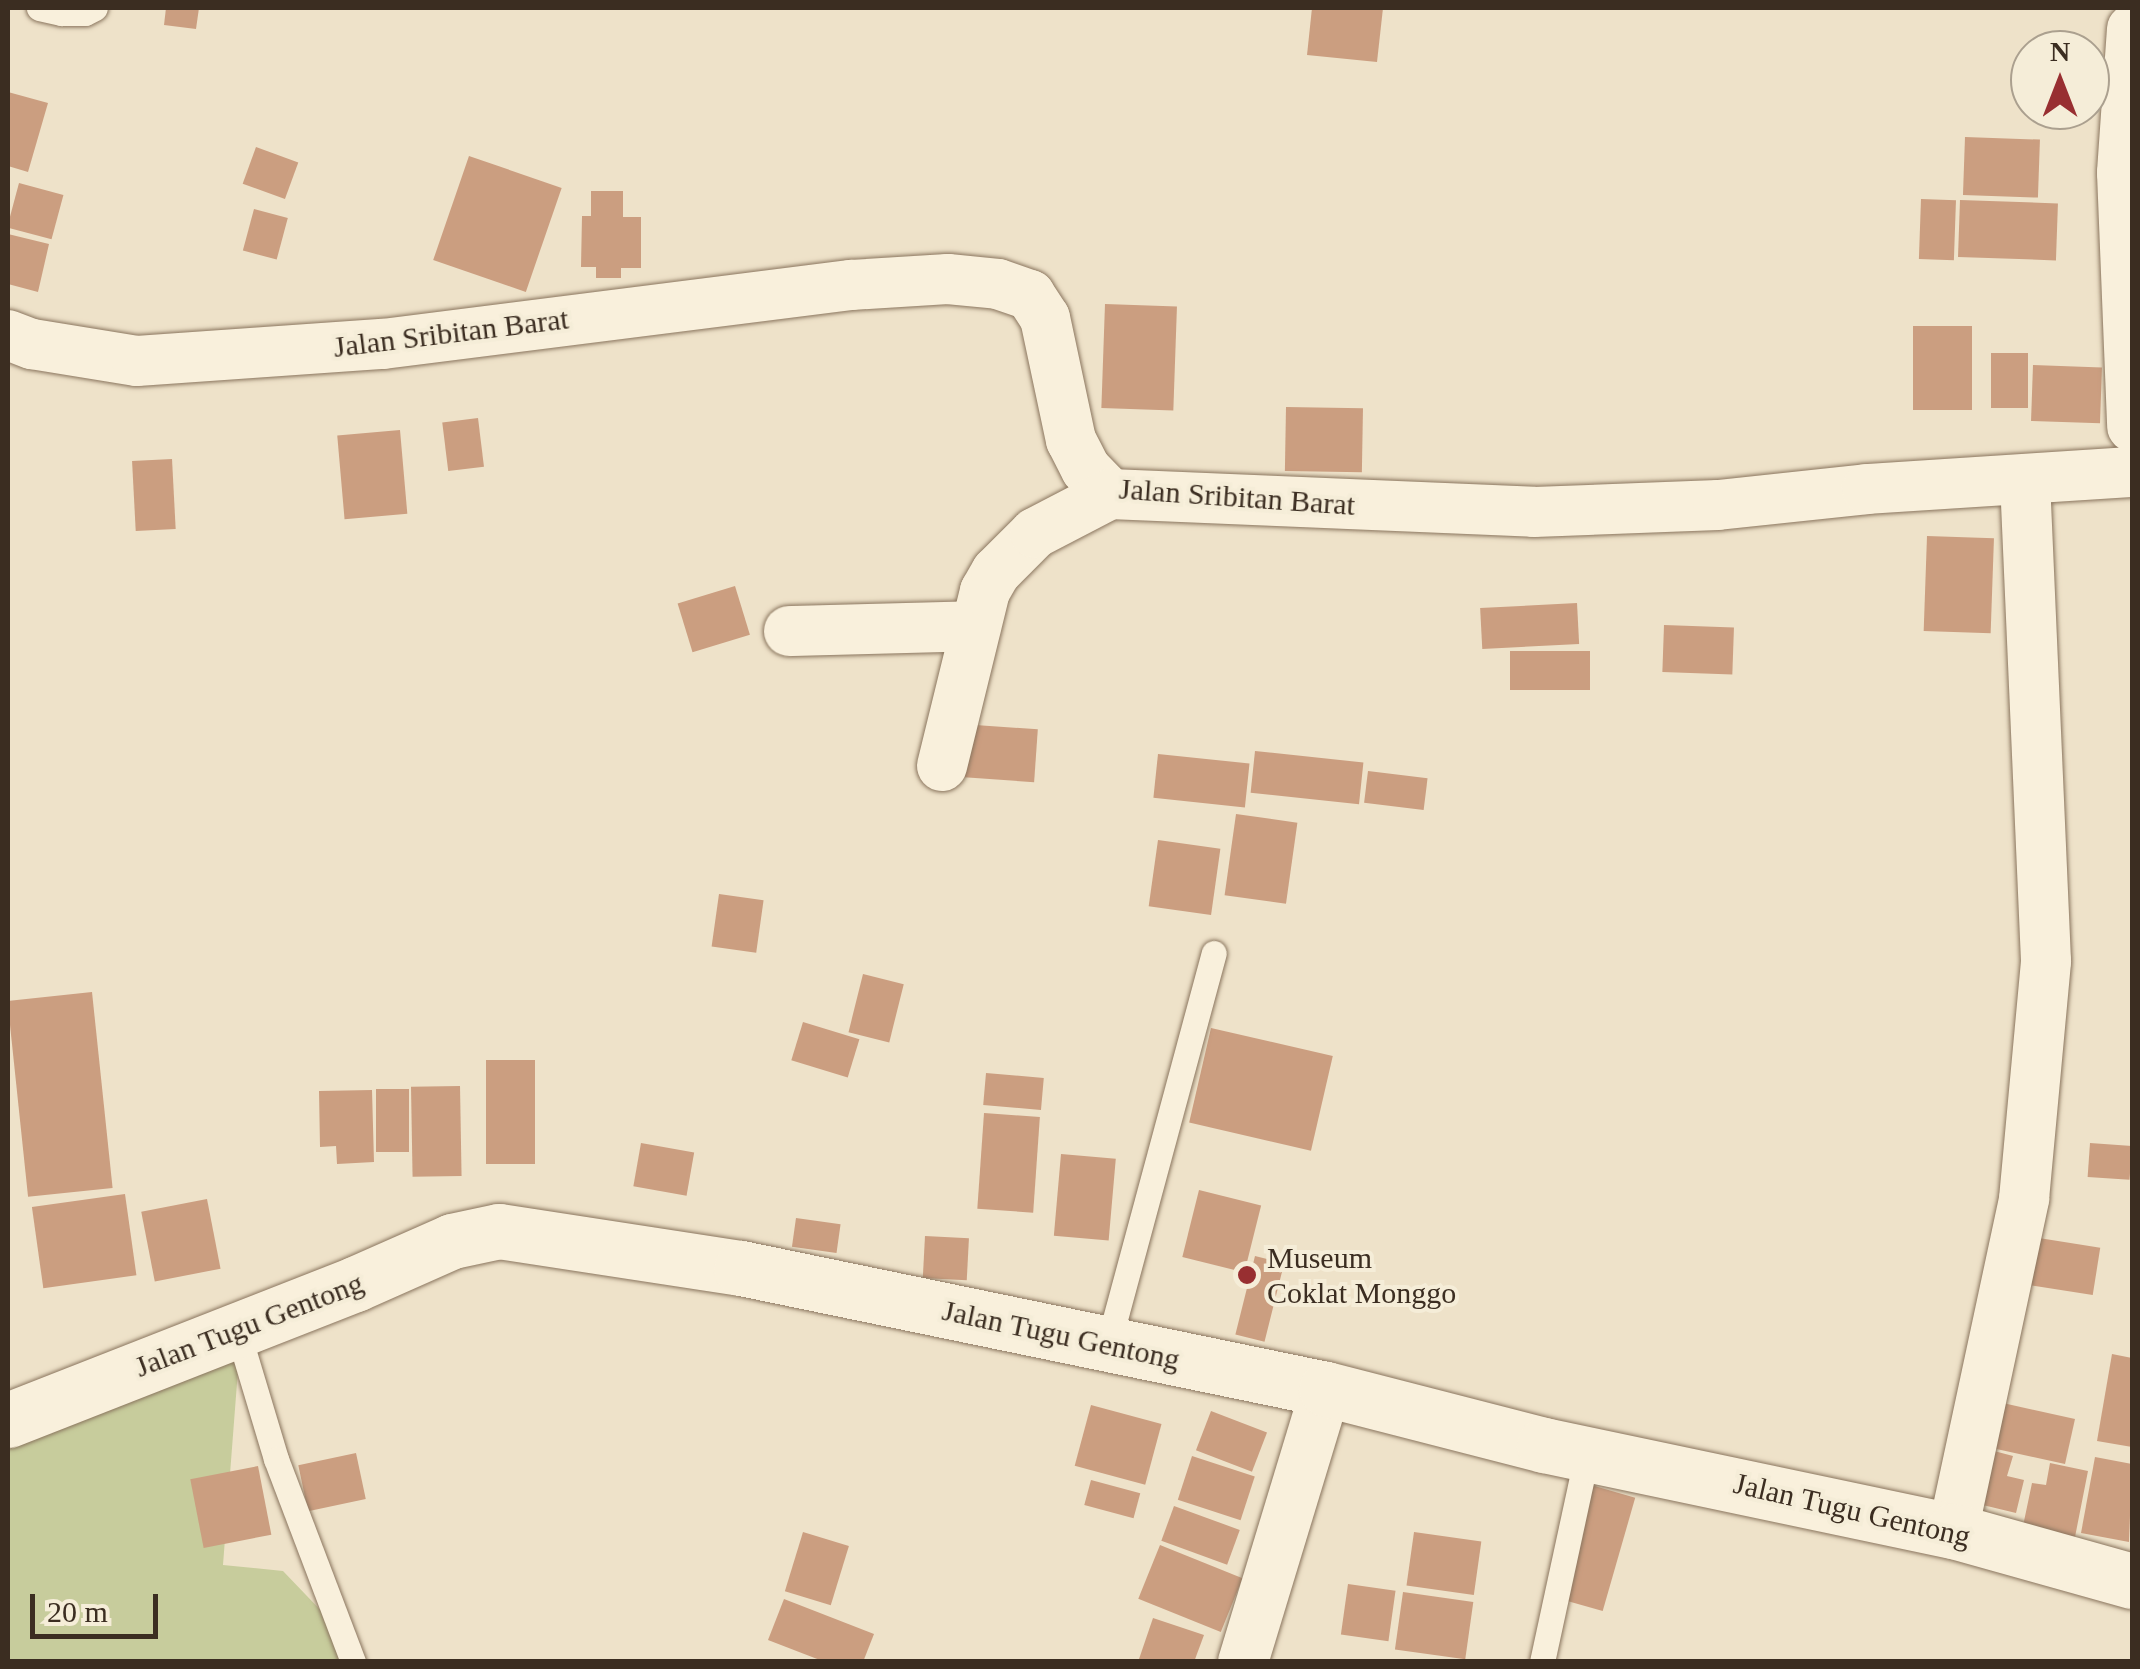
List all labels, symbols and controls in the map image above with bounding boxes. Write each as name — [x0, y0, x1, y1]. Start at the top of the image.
north arrow — [2010, 30, 2110, 130]
text: N — [2050, 36, 2070, 67]
street label: Jalan Sribitan Barat — [331, 301, 571, 365]
street label: Jalan Sribitan Barat — [1118, 471, 1356, 523]
place label: Museum Coklat Monggo — [1267, 1240, 1456, 1310]
marker: Museum Coklat Monggo — [1236, 1264, 1258, 1286]
street label: Jalan Tugu Gentong — [129, 1265, 369, 1385]
street label: Jalan Tugu Gentong — [939, 1292, 1183, 1378]
street label: Jalan Tugu Gentong — [1730, 1465, 1974, 1555]
scale bar — [35, 1574, 162, 1636]
text: 20 m — [47, 1595, 108, 1628]

